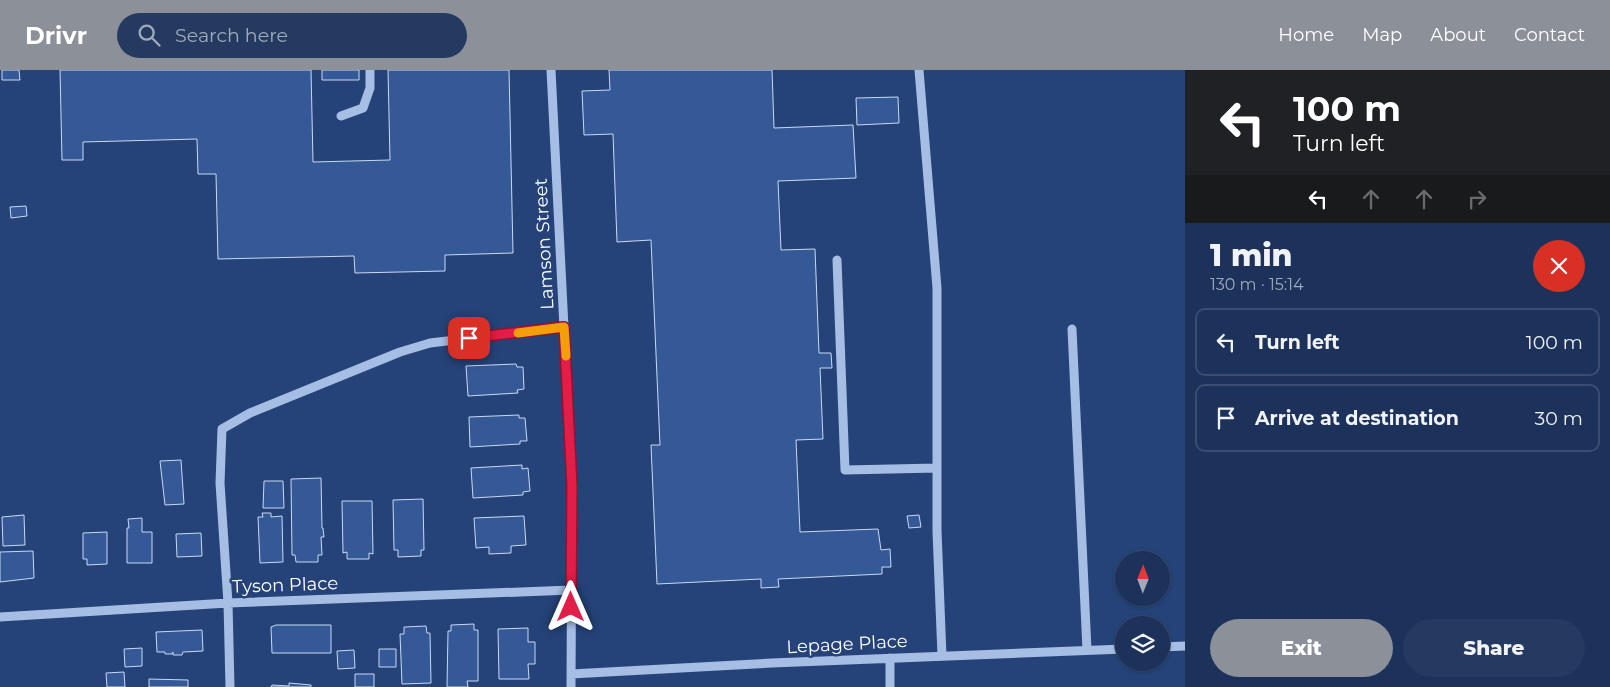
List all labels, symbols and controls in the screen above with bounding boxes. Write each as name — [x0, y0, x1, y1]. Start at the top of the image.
search box — [117, 13, 467, 58]
text: Drivr — [25, 21, 87, 50]
icon: search — [135, 21, 163, 49]
text: Search here — [175, 24, 288, 47]
text: Home — [1278, 24, 1334, 46]
text: Map — [1362, 24, 1402, 46]
text: About — [1430, 24, 1486, 46]
text: Contact — [1514, 24, 1585, 46]
text: 100 m — [1293, 87, 1401, 130]
icon: left — [1210, 90, 1275, 155]
text: Turn left — [1293, 130, 1385, 157]
street label: Lamson Street — [530, 178, 558, 310]
icon: left — [1304, 185, 1332, 213]
icon: ahead — [1357, 185, 1385, 213]
icon: ahead — [1410, 185, 1438, 213]
icon: right — [1463, 185, 1491, 213]
text: 1 min — [1210, 237, 1293, 274]
button: close — [1533, 240, 1585, 292]
text: 130 m · 15:14 — [1210, 275, 1304, 294]
pin — [448, 317, 490, 359]
icon: arrive — [455, 324, 483, 352]
icon: left — [1212, 328, 1240, 356]
text: Turn left — [1255, 331, 1340, 354]
text: 100 m — [1526, 331, 1583, 354]
icon: arrive — [1212, 404, 1240, 432]
text: Arrive at destination — [1255, 407, 1459, 430]
text: 30 m — [1535, 407, 1583, 430]
north arrow — [1115, 551, 1170, 606]
map controls — [1115, 551, 1170, 671]
street label: Tyson Place — [232, 572, 339, 598]
position arrow — [544, 580, 596, 632]
button: layers — [1115, 616, 1170, 671]
button: Exit — [1210, 619, 1393, 677]
button: Share — [1403, 619, 1585, 677]
street label: Lepage Place — [786, 630, 908, 658]

